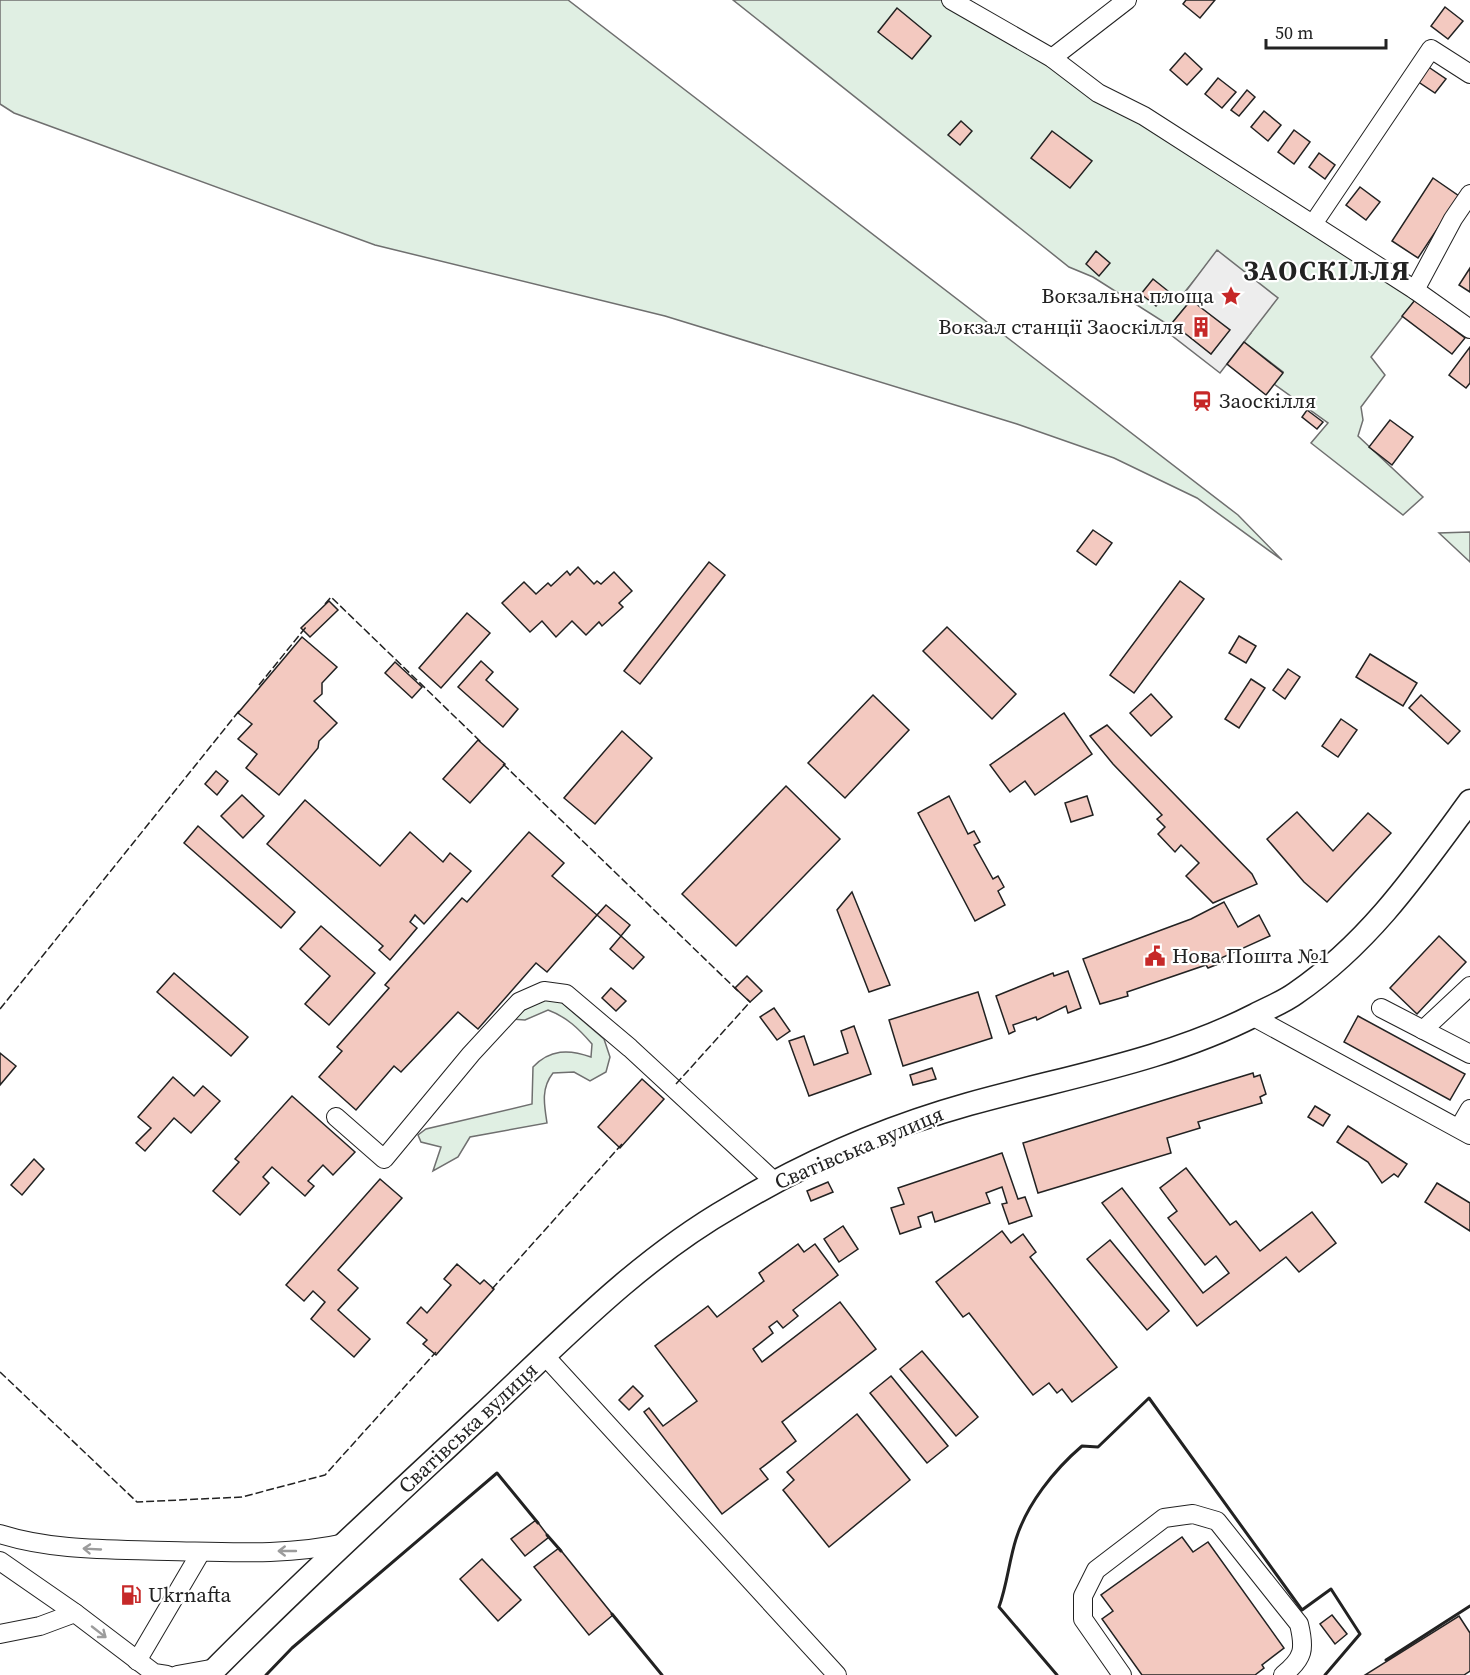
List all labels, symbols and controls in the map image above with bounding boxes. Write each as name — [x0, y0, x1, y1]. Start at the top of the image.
scale bar — [1266, 12, 1386, 50]
text: 50 m — [1275, 20, 1313, 45]
district label: ЗАОСКIЛЛЯ — [1243, 252, 1411, 289]
place label: Вокзальна площа — [1041, 281, 1214, 310]
place icon: Вокзальна площа — [1219, 284, 1243, 308]
place label: Вокзал станції Заоскілля — [938, 312, 1184, 341]
building icon: Вокзал станції Заоскілля — [1189, 315, 1213, 339]
place label: Заоскiлля — [1219, 386, 1316, 415]
station icon: Заоскiлля — [1190, 389, 1214, 413]
place label: Нова Пошта №1 — [1172, 941, 1330, 970]
public building icon: Нова Пошта №1 — [1143, 944, 1167, 968]
street label: Сватівська вулиця — [770, 1099, 948, 1196]
street label: Сватівська вулиця — [392, 1355, 544, 1500]
one-way arrow — [83, 1543, 103, 1554]
one-way arrow — [278, 1545, 298, 1557]
place label: Ukrnafta — [148, 1580, 232, 1609]
fuel station icon: Ukrnafta — [119, 1583, 143, 1607]
one-way arrow — [91, 1625, 107, 1638]

